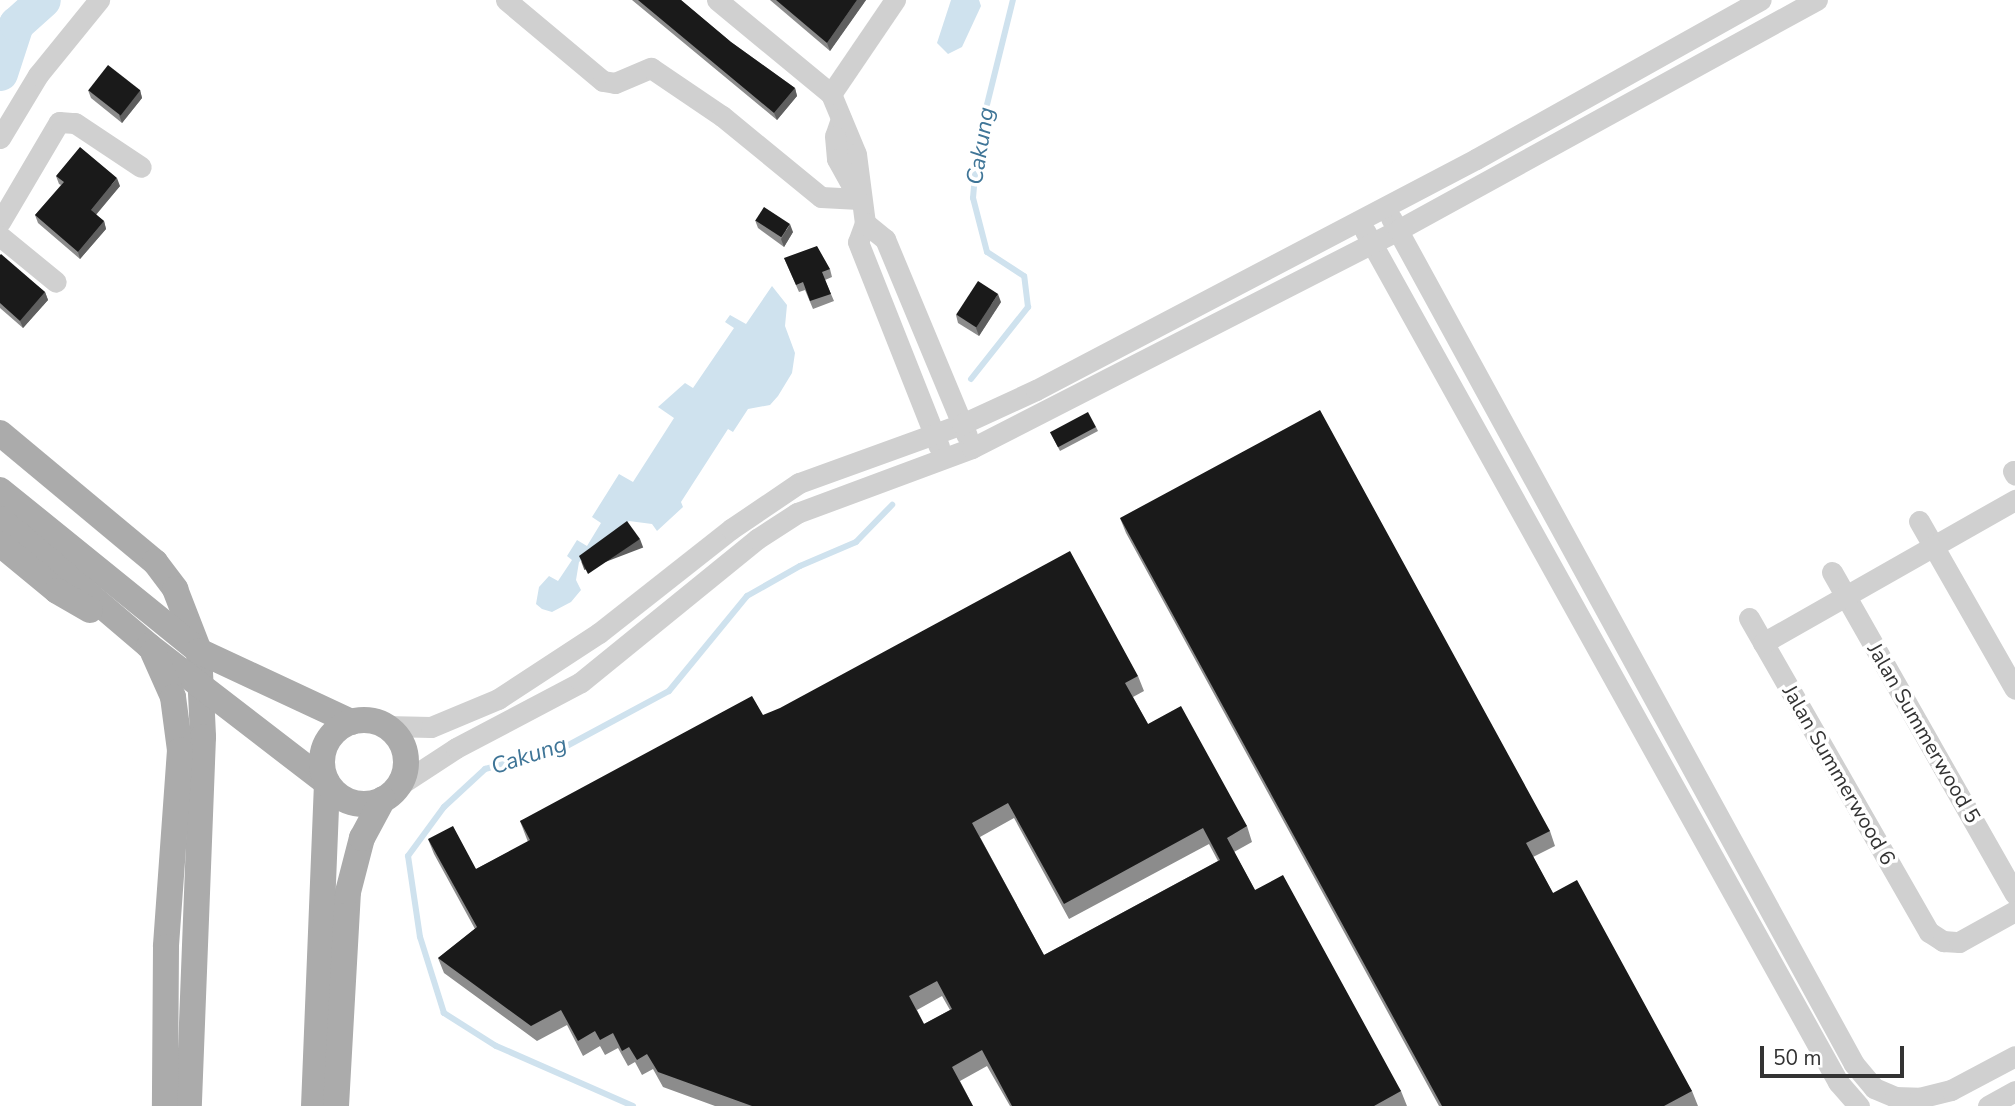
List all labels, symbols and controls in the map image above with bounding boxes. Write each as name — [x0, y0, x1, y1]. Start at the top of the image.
water label: Cakung — [961, 105, 1001, 187]
street label: Jalan Summerwood 5 — [1862, 639, 1986, 827]
street label: Jalan Summerwood 6 — [1777, 681, 1901, 869]
water label: Cakung — [488, 731, 570, 781]
scale bar — [1763, 1032, 1906, 1076]
text: 50 m — [1773, 1044, 1822, 1072]

